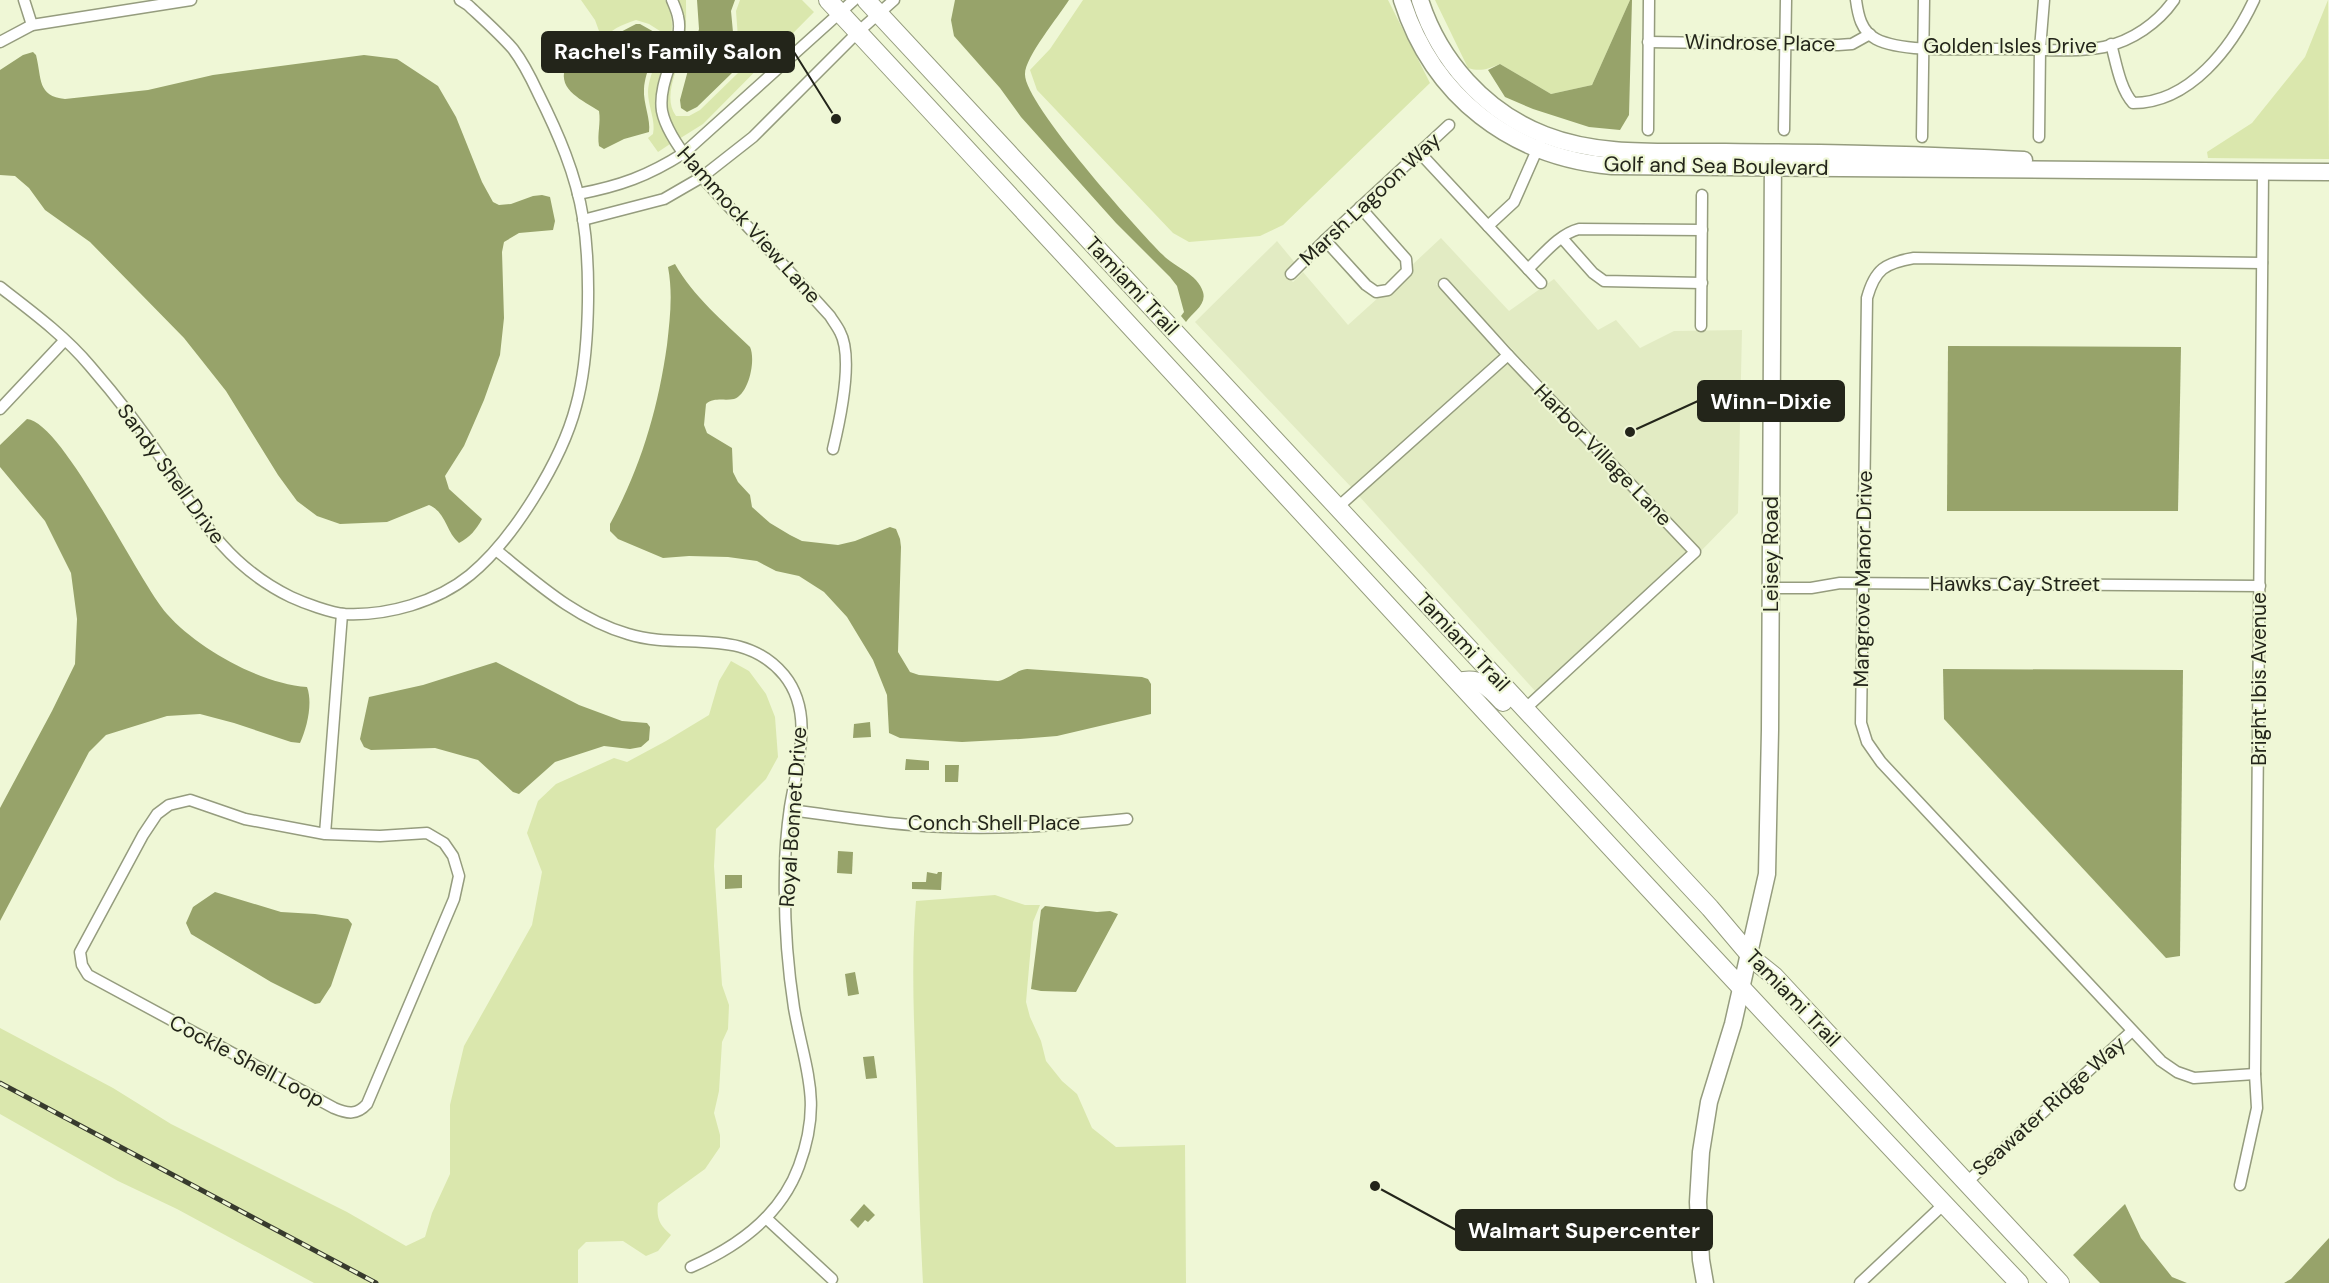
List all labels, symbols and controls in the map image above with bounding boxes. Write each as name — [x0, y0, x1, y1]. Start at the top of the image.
street label: Windrose Place — [1684, 28, 1836, 58]
callout: Rachel's Family Salon — [542, 32, 794, 72]
street label: Golden Isles Drive — [1923, 32, 2097, 60]
text: Rachel's Family Salon — [554, 37, 782, 66]
street label: Marsh Lagoon Way — [1293, 126, 1447, 272]
street label: Hammock View Lane — [671, 140, 827, 310]
street label: Golf and Sea Boulevard — [1603, 150, 1829, 182]
street label: Tamiami Trail — [1079, 230, 1185, 342]
street label: Harbor Village Lane — [1528, 378, 1678, 532]
callout: Winn-Dixie — [1698, 381, 1844, 421]
text: Winn-Dixie — [1710, 387, 1832, 416]
street label: Sandy Shell Drive — [111, 398, 231, 550]
street label: Mangrove Manor Drive — [1847, 470, 1879, 688]
street label: Leisey Road — [1757, 496, 1785, 612]
street label: Hawks Cay Street — [1930, 570, 2100, 598]
street label: Tamiami Trail — [1410, 586, 1516, 698]
street label: Bright Ibis Avenue — [2245, 592, 2273, 766]
street label: Royal Bonnet Drive — [773, 726, 813, 908]
street label: Conch Shell Place — [908, 809, 1080, 837]
street label: Tamiami Trail — [1739, 943, 1847, 1053]
street label: Cockle Shell Loop — [164, 1008, 330, 1114]
street label: Seawater Ridge Way — [1966, 1030, 2132, 1182]
callout: Walmart Supercenter — [1456, 1210, 1712, 1250]
text: Walmart Supercenter — [1468, 1216, 1700, 1245]

